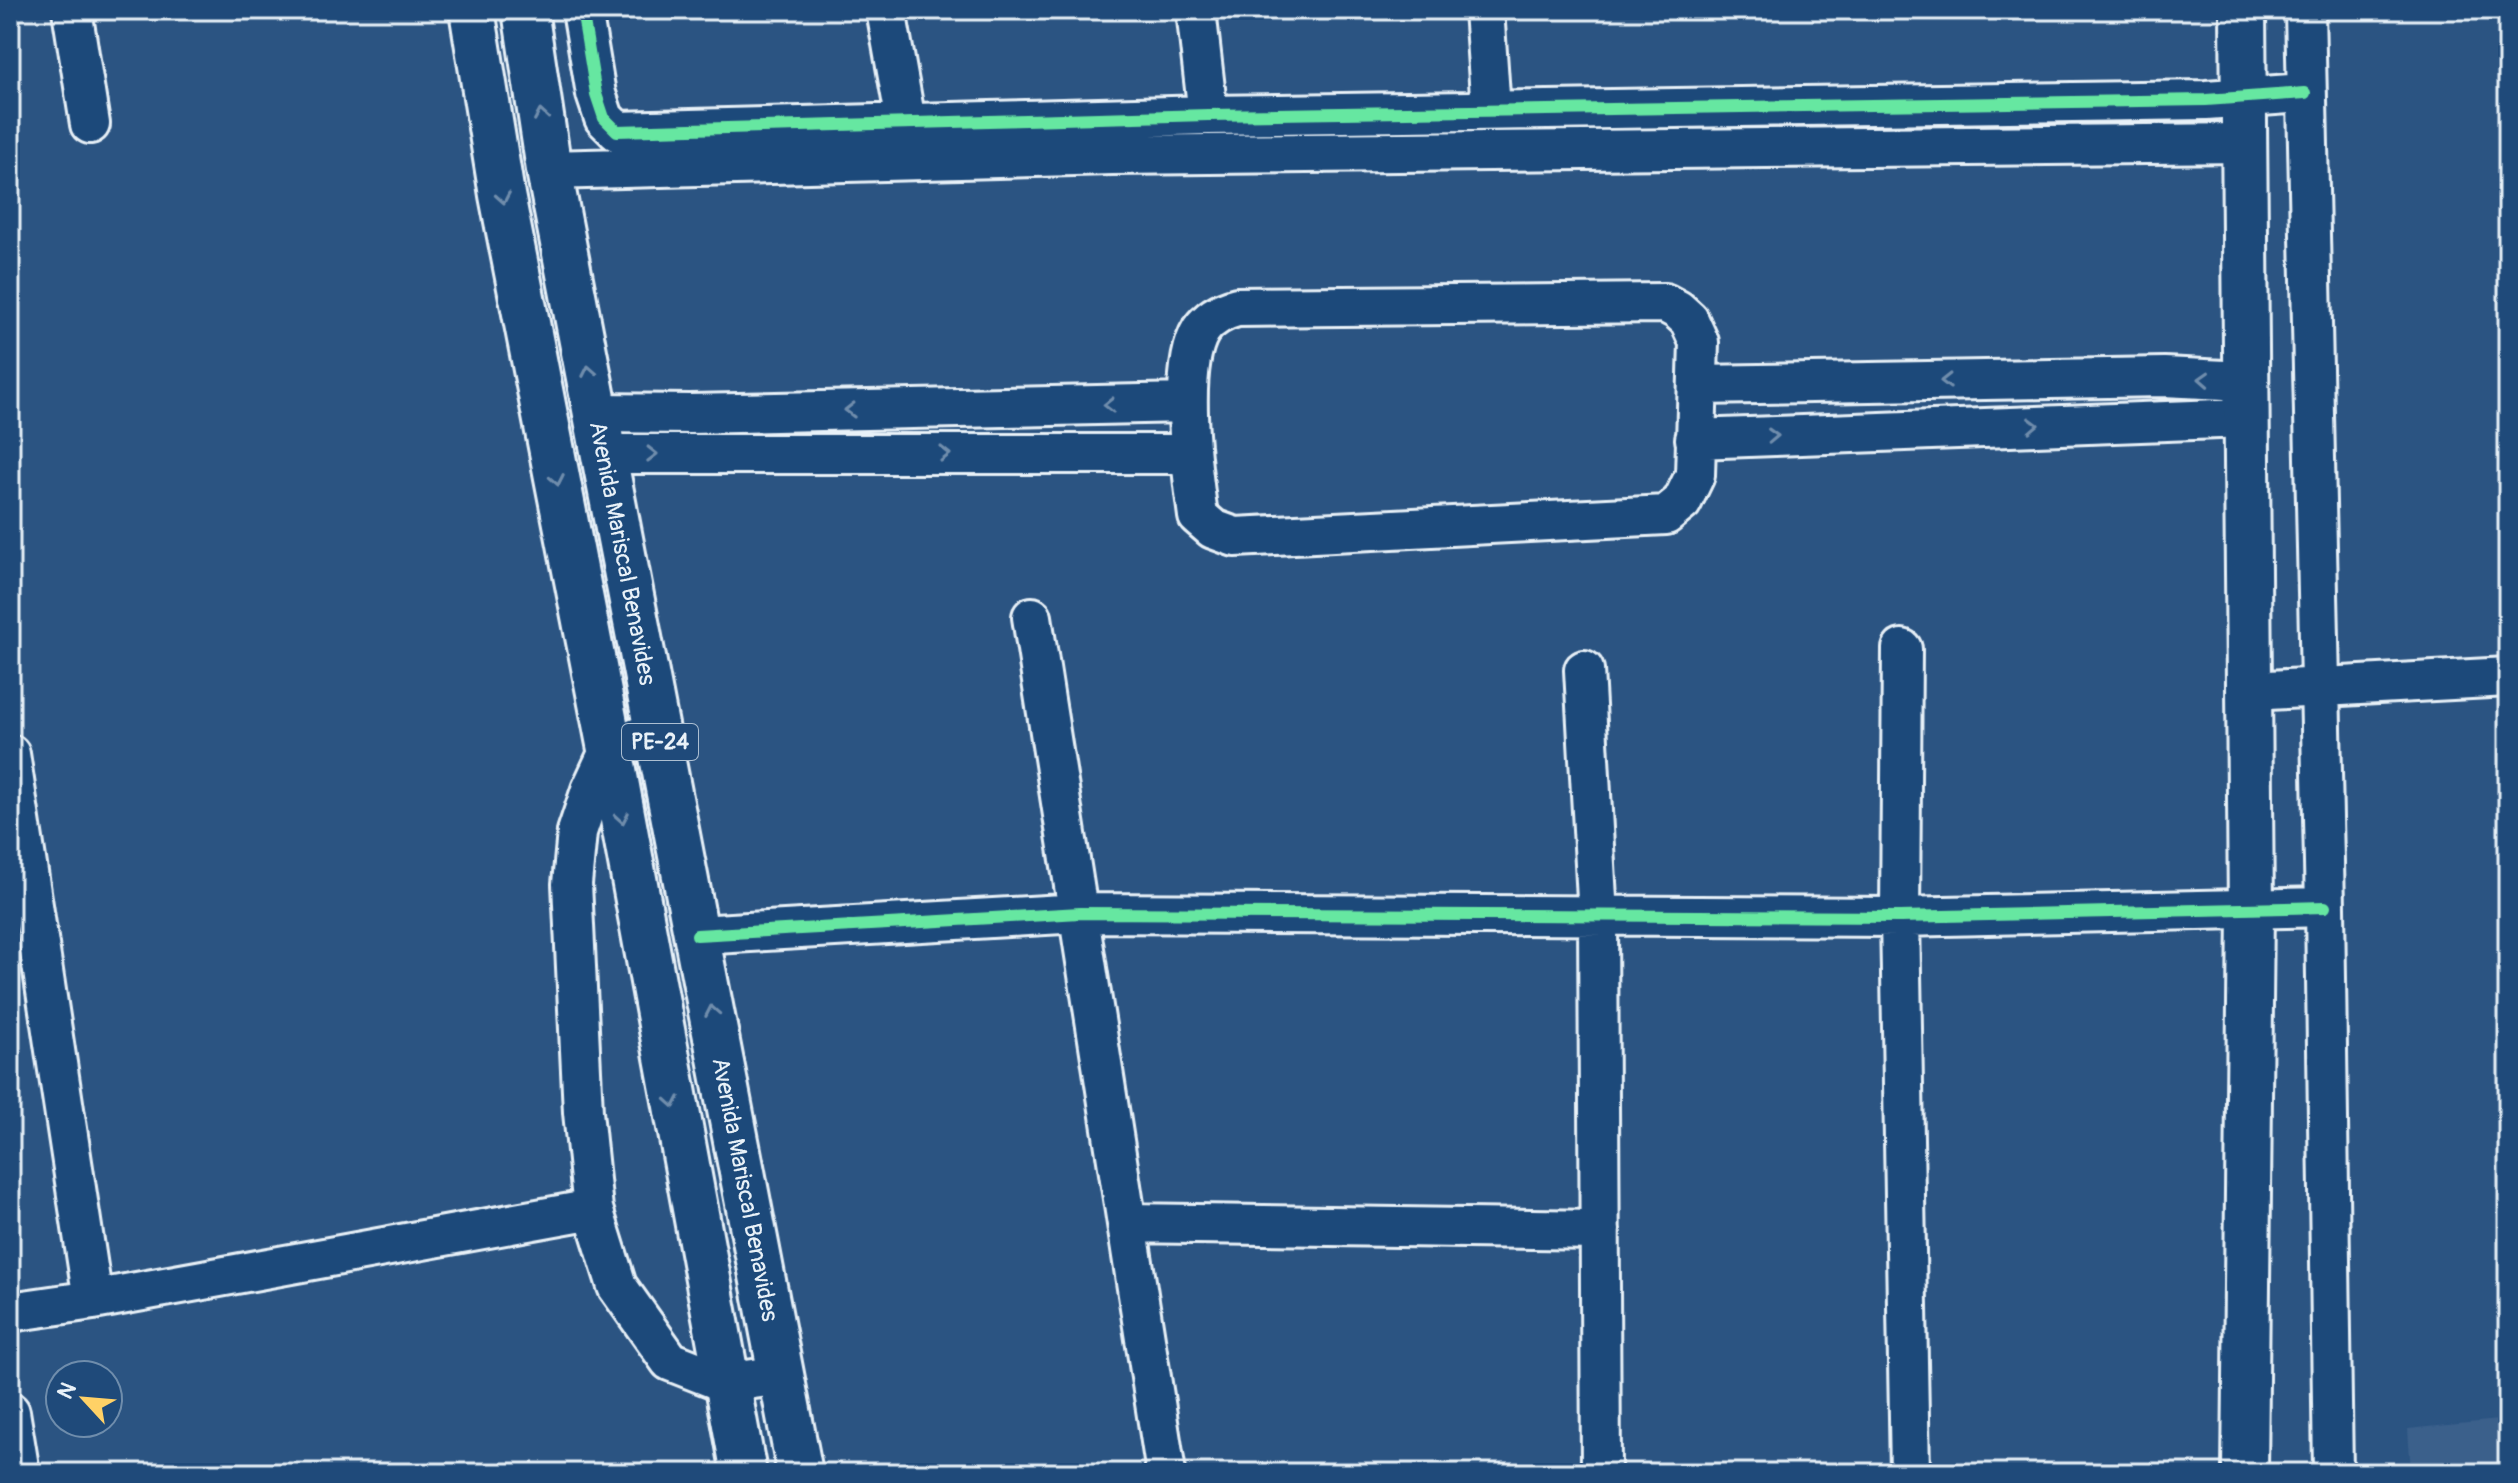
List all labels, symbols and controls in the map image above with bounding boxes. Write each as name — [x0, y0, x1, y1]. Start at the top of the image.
one-way arrow — [533, 109, 550, 122]
one-way arrow — [493, 191, 510, 204]
one-way arrow — [581, 364, 598, 378]
one-way arrow — [2197, 371, 2210, 388]
one-way arrow — [1939, 372, 1952, 390]
one-way arrow — [1102, 396, 1115, 413]
one-way arrow — [843, 402, 856, 419]
one-way arrow — [2026, 417, 2039, 434]
street label: Avenida Mariscal Benavides — [583, 419, 662, 688]
one-way arrow — [1767, 427, 1780, 444]
one-way arrow — [646, 445, 659, 463]
one-way arrow — [939, 445, 952, 463]
one-way arrow — [548, 474, 565, 487]
road number: PE-24 — [622, 724, 698, 760]
one-way arrow — [613, 811, 630, 825]
one-way arrow — [704, 1005, 721, 1018]
street label: Avenida Mariscal Benavides — [706, 1055, 785, 1324]
one-way arrow — [664, 1095, 681, 1108]
north arrow — [44, 1359, 124, 1439]
text: N — [51, 1378, 83, 1403]

